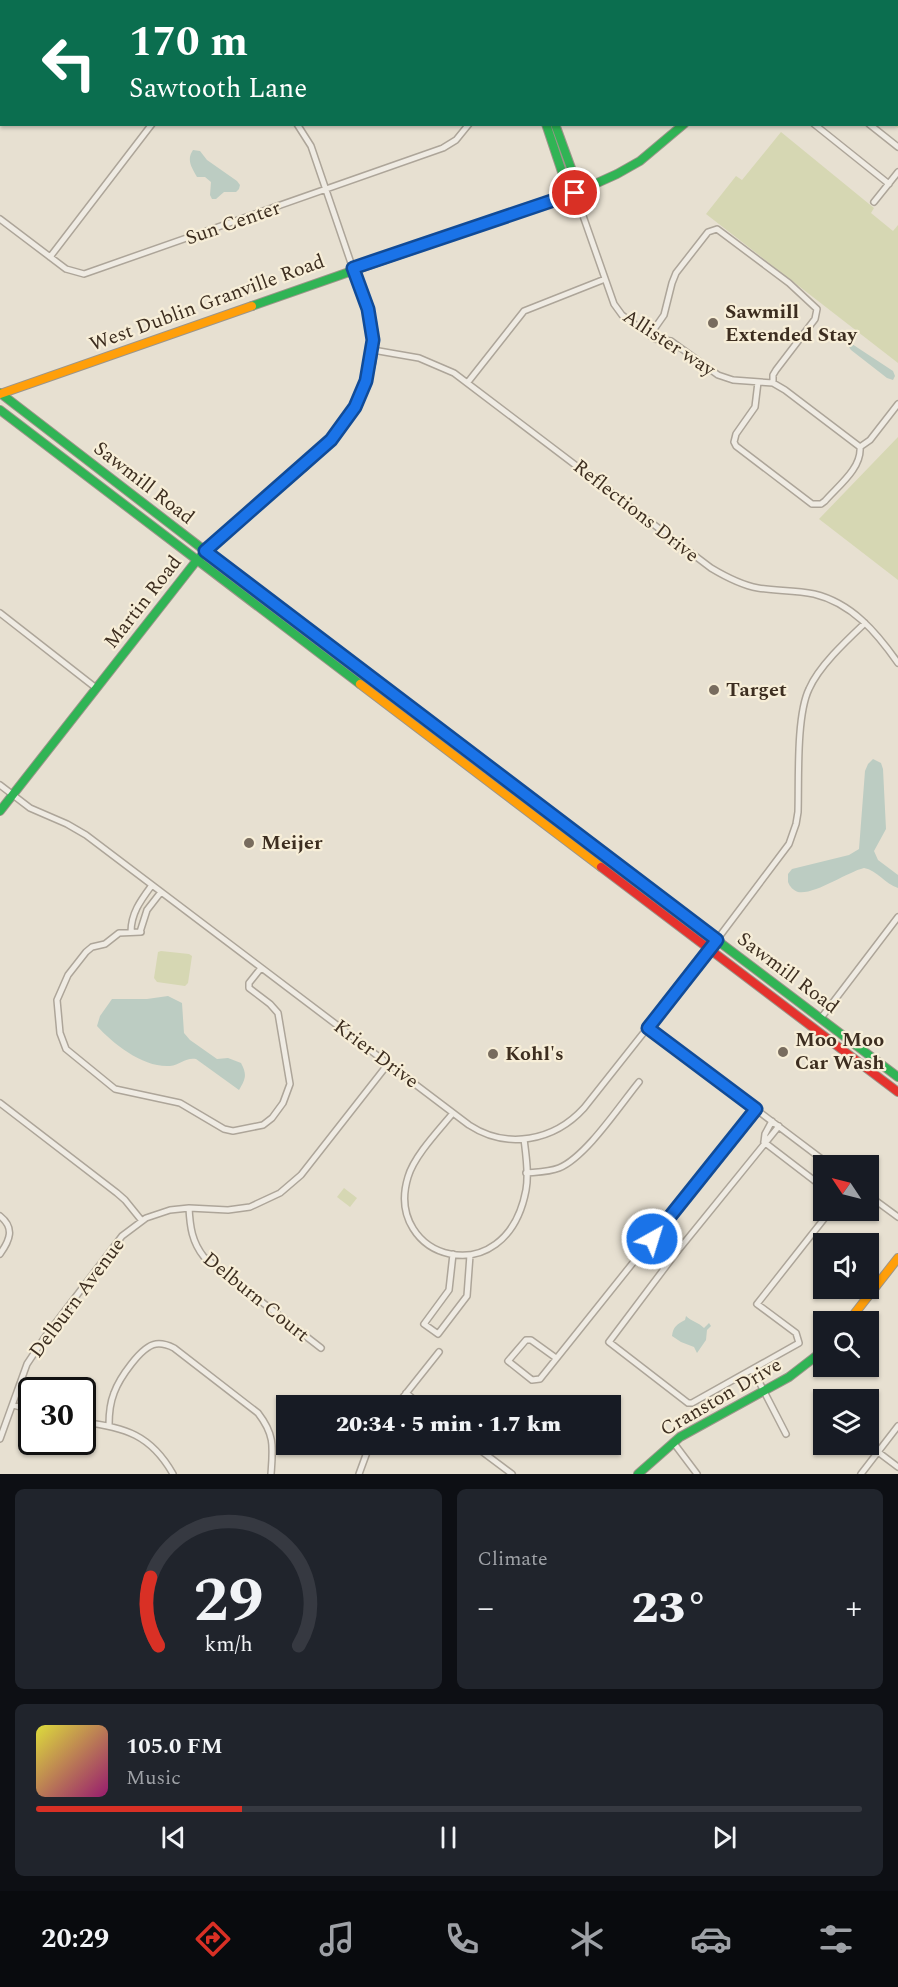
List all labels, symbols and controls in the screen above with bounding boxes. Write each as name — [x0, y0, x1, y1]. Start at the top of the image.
text: 170 m — [129, 11, 248, 74]
icon: left — [30, 24, 108, 102]
text: Sawtooth Lane — [129, 68, 307, 110]
pin — [549, 167, 600, 218]
icon: arrive — [558, 176, 591, 209]
street label: Sun Center — [181, 193, 285, 253]
street label: West Dublin Granville Road — [85, 246, 329, 360]
place label: Sawmill Extended Stay — [725, 297, 858, 350]
street label: Allister way — [617, 302, 722, 385]
marker: Sawmill Extended Stay — [706, 316, 720, 330]
street label: Sawmill Road — [87, 434, 201, 532]
street label: Reflections Drive — [566, 452, 706, 570]
street label: Martin Road — [97, 549, 189, 655]
place label: Target — [726, 675, 787, 705]
marker: Target — [707, 683, 721, 697]
place label: Meijer — [261, 828, 323, 858]
marker: Meijer — [242, 836, 256, 850]
street label: Sawmill Road — [731, 925, 845, 1021]
street label: Krier Drive — [327, 1012, 425, 1096]
place label: Moo Moo Car Wash — [795, 1025, 885, 1078]
place label: Kohl's — [505, 1039, 564, 1069]
marker: Moo Moo Car Wash — [776, 1045, 790, 1059]
marker: Kohl's — [486, 1047, 500, 1061]
north arrow — [813, 1155, 879, 1221]
map controls — [813, 1155, 879, 1455]
position arrow — [620, 1207, 684, 1271]
street label: Delburn Avenue — [22, 1231, 132, 1365]
button: sound — [813, 1233, 879, 1299]
street label: Delburn Court — [196, 1245, 316, 1349]
button: search — [813, 1311, 879, 1377]
street label: Cranston Drive — [655, 1350, 787, 1444]
speed limit sign: 30 — [18, 1377, 96, 1455]
button: layers — [813, 1389, 879, 1455]
text: 20:34 · 5 min · 1.7 km — [336, 1408, 561, 1441]
text: Climate — [478, 1544, 548, 1574]
text: 29 — [193, 1554, 263, 1649]
text: 23° — [631, 1574, 708, 1643]
text: − — [478, 1583, 494, 1633]
text: + — [845, 1583, 862, 1633]
text: km/h — [204, 1628, 252, 1661]
text: 105.0 FM — [126, 1730, 223, 1763]
text: Music — [126, 1763, 181, 1793]
icon: previous — [157, 1821, 190, 1854]
icon: pause — [432, 1821, 465, 1854]
icon: next — [708, 1821, 741, 1854]
text: 20:29 — [41, 1918, 109, 1960]
icon: directions — [192, 1918, 234, 1960]
icon: music — [316, 1918, 358, 1960]
icon: phone — [441, 1918, 483, 1960]
icon: climate — [566, 1918, 608, 1960]
icon: car — [690, 1918, 732, 1960]
icon: filters — [815, 1918, 857, 1960]

